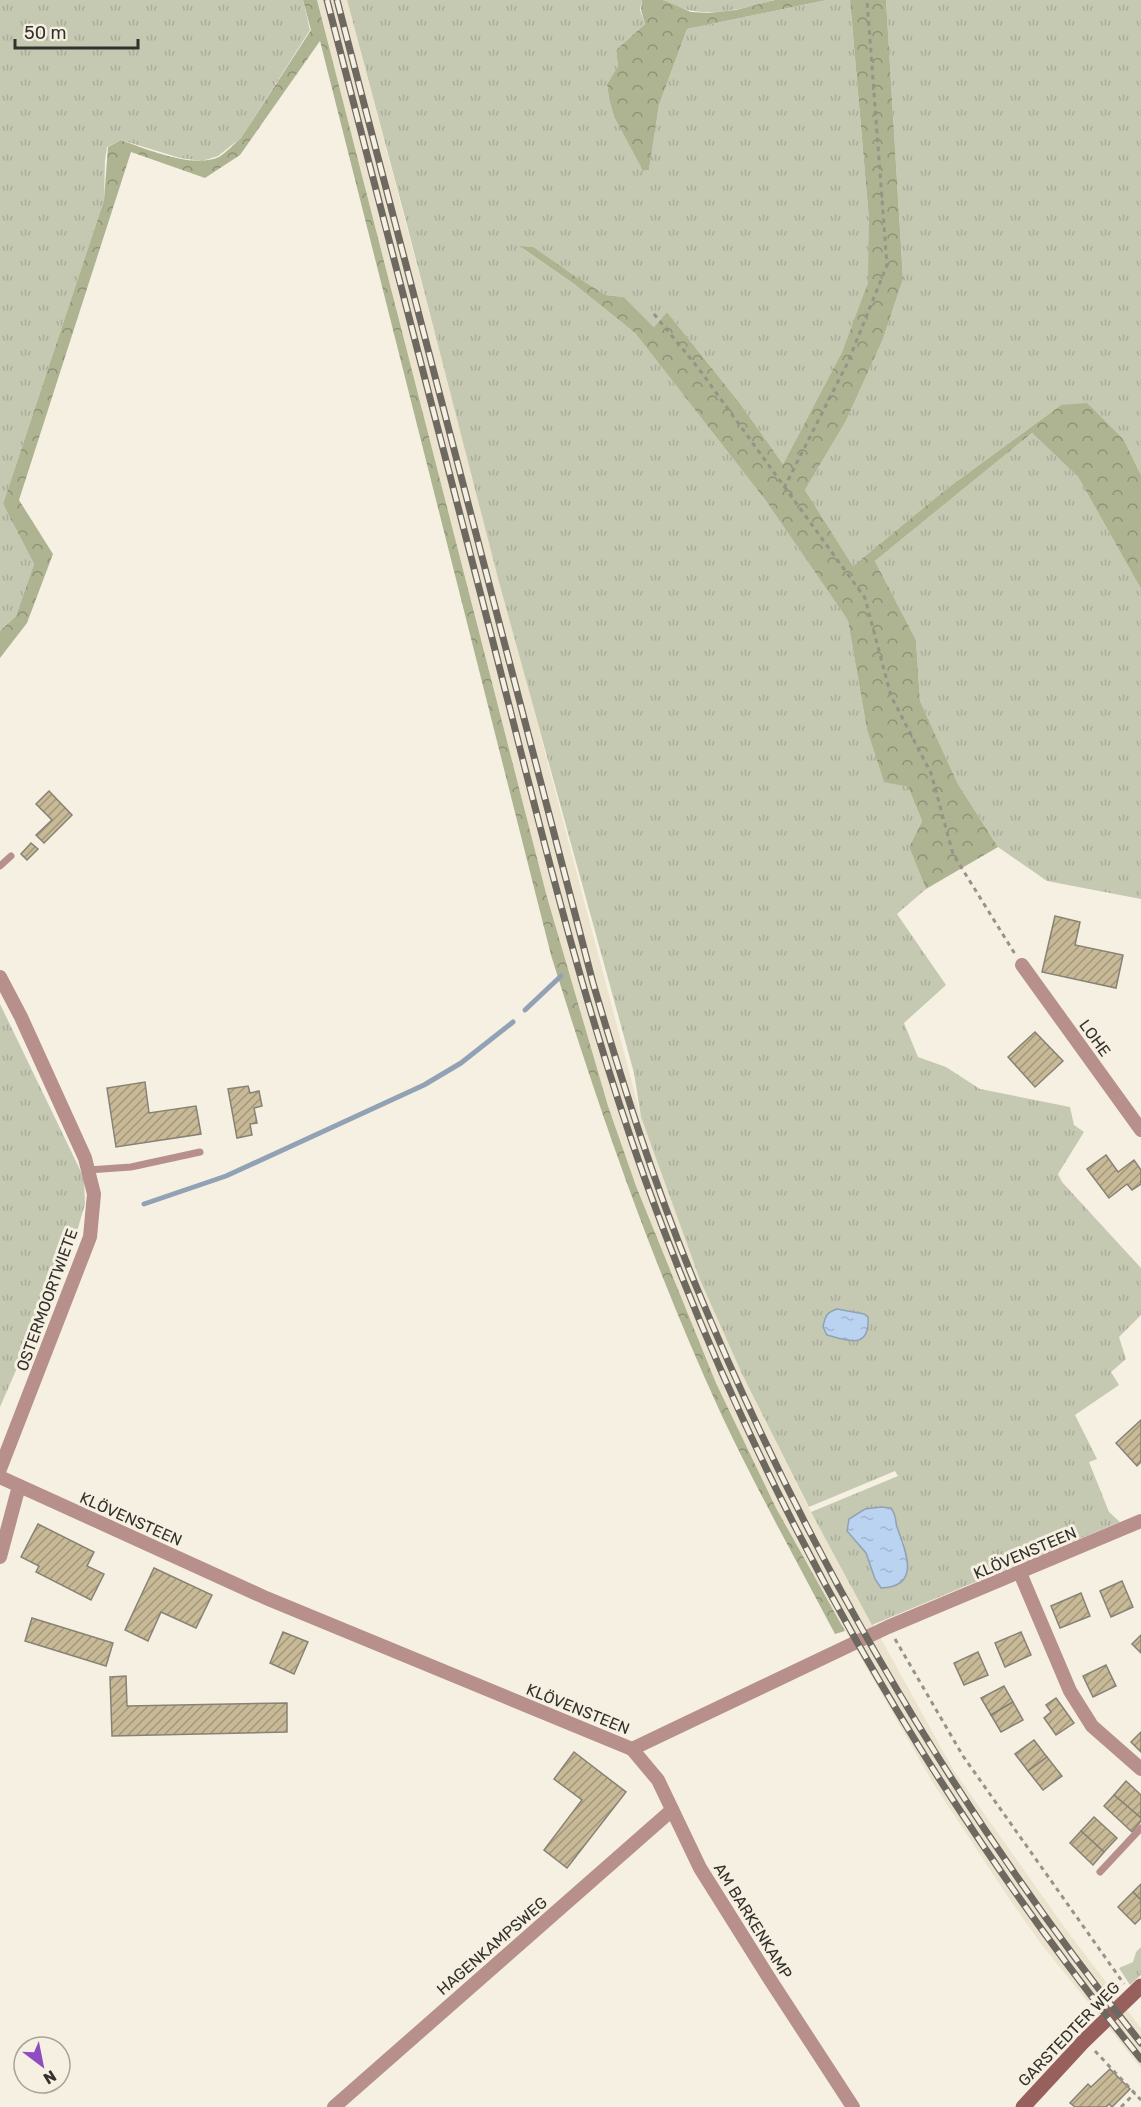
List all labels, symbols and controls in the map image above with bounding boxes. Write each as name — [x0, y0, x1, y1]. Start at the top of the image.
scale bar — [15, 12, 138, 50]
text: 50 m — [24, 22, 67, 44]
street label: LOHE — [1075, 1016, 1115, 1060]
street label: OSTERMOORTWIETE — [12, 1226, 82, 1374]
street label: KLÖVENSTEEN — [77, 1488, 185, 1550]
street label: KLÖVENSTEEN — [971, 1523, 1079, 1583]
street label: KLÖVENSTEEN — [523, 1680, 633, 1738]
street label: AM BARKENKAMP — [710, 1860, 796, 1982]
street label: HAGENKAMPSWEG — [433, 1893, 551, 1999]
street label: GARSTEDTER WEG — [1014, 1978, 1124, 2090]
north arrow — [12, 2035, 72, 2095]
text: N — [40, 2066, 60, 2088]

